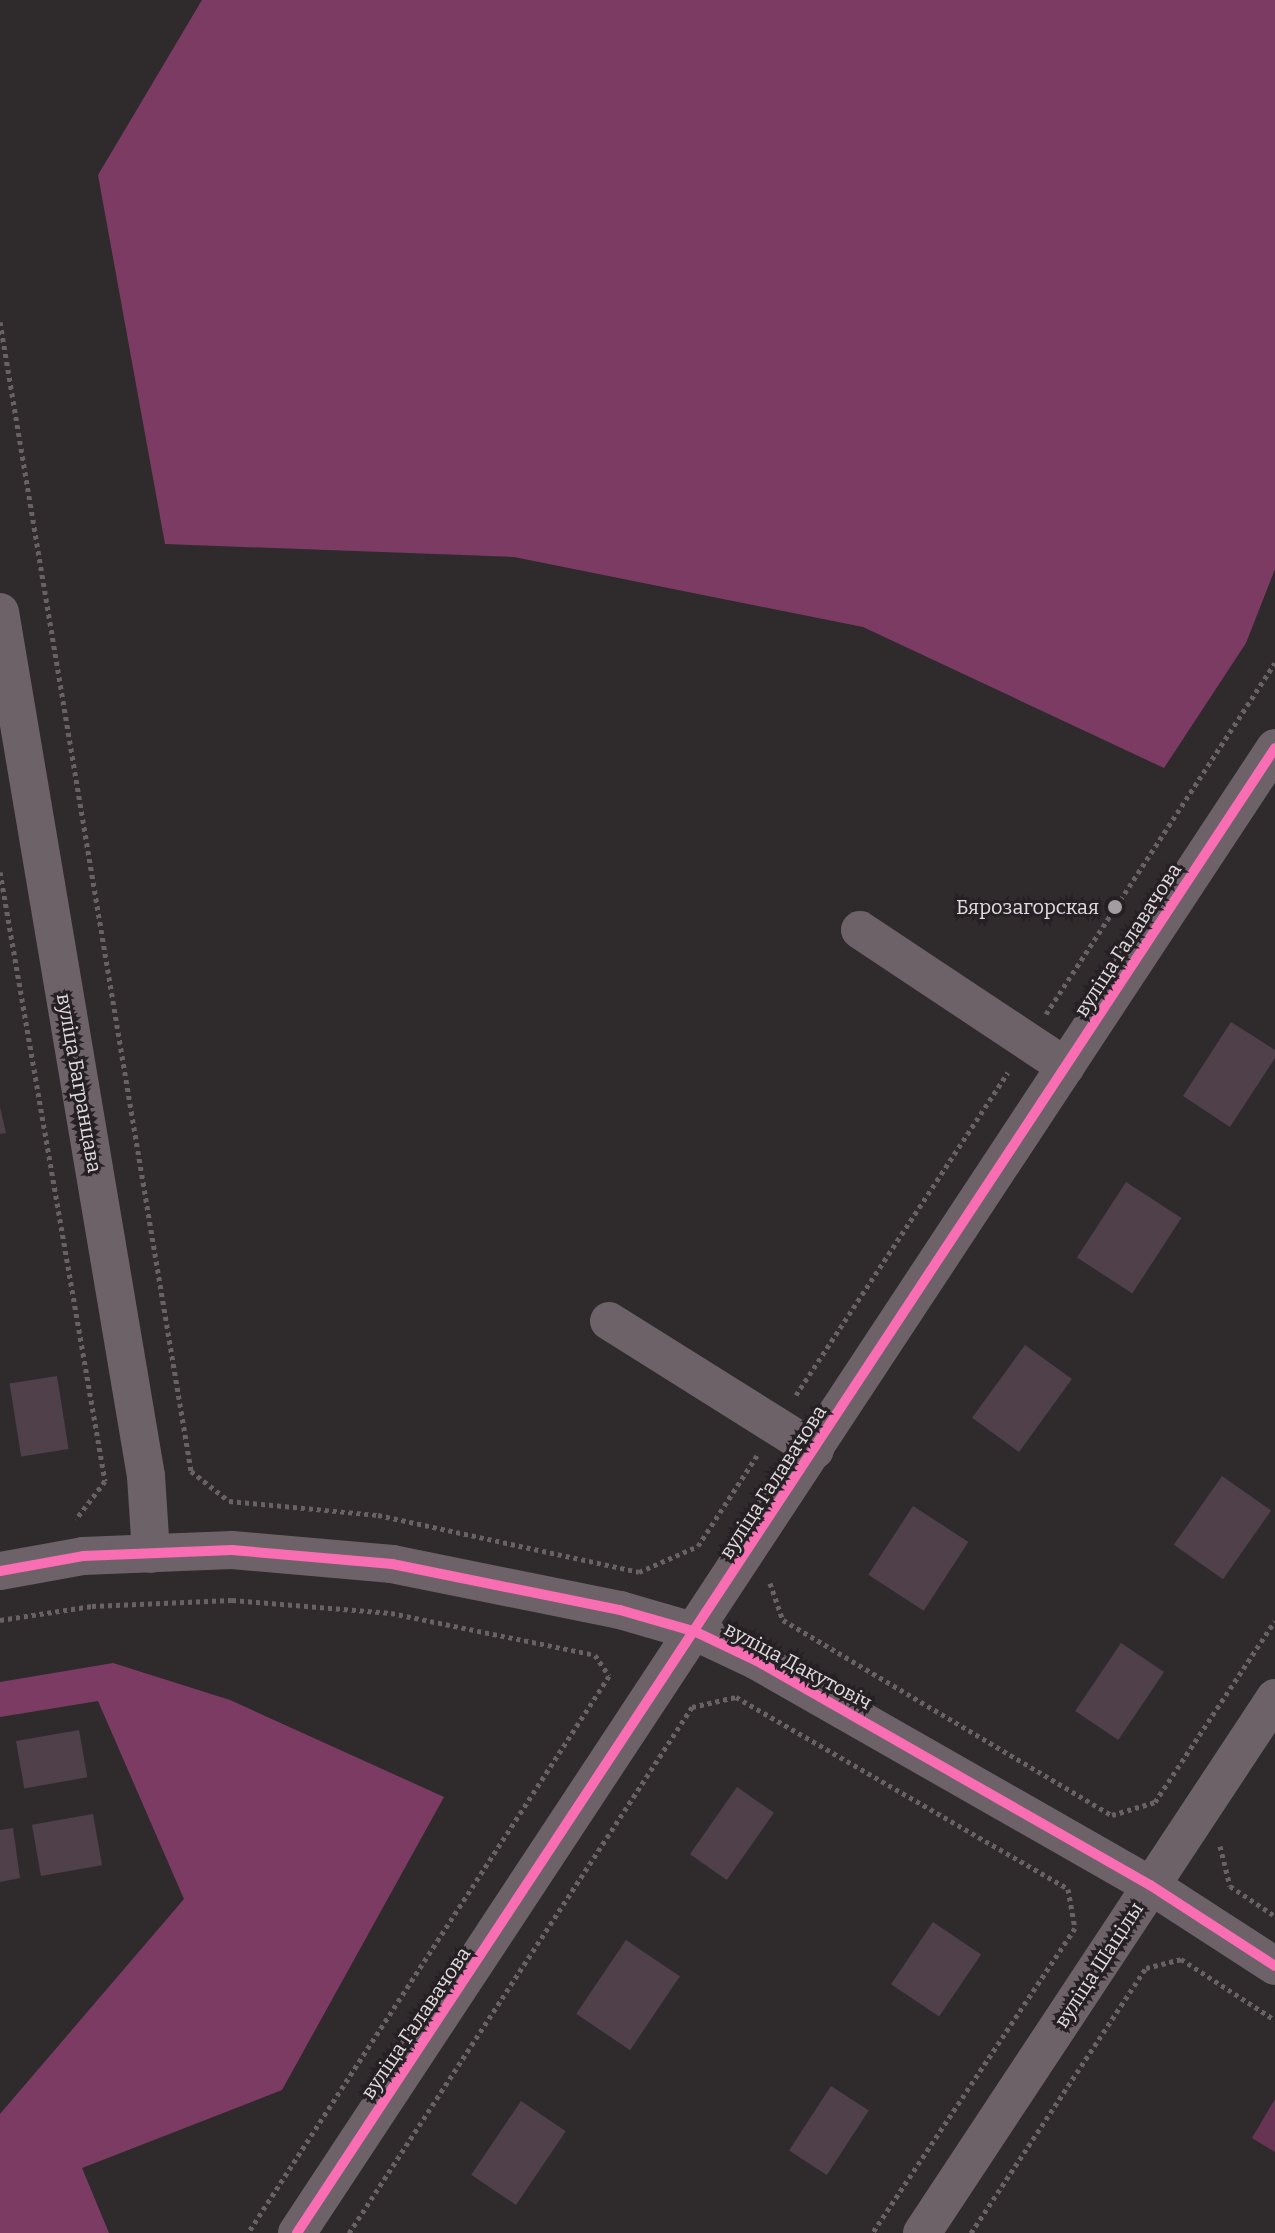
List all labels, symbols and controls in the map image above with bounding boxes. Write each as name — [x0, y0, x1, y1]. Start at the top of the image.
street label: вуліца Галавачова — [1069, 859, 1187, 1021]
place label: Бярозагорская — [956, 895, 1099, 919]
marker: Бярозагорская — [1106, 898, 1124, 916]
street label: вуліца Багранцава — [51, 992, 107, 1174]
street label: вуліца Галавачова — [714, 1401, 832, 1563]
street label: вуліца Дакутовіч — [720, 1617, 876, 1715]
street label: вуліца Шацілы — [1050, 1898, 1148, 2032]
street label: вуліца Галавачова — [356, 1943, 476, 2103]

